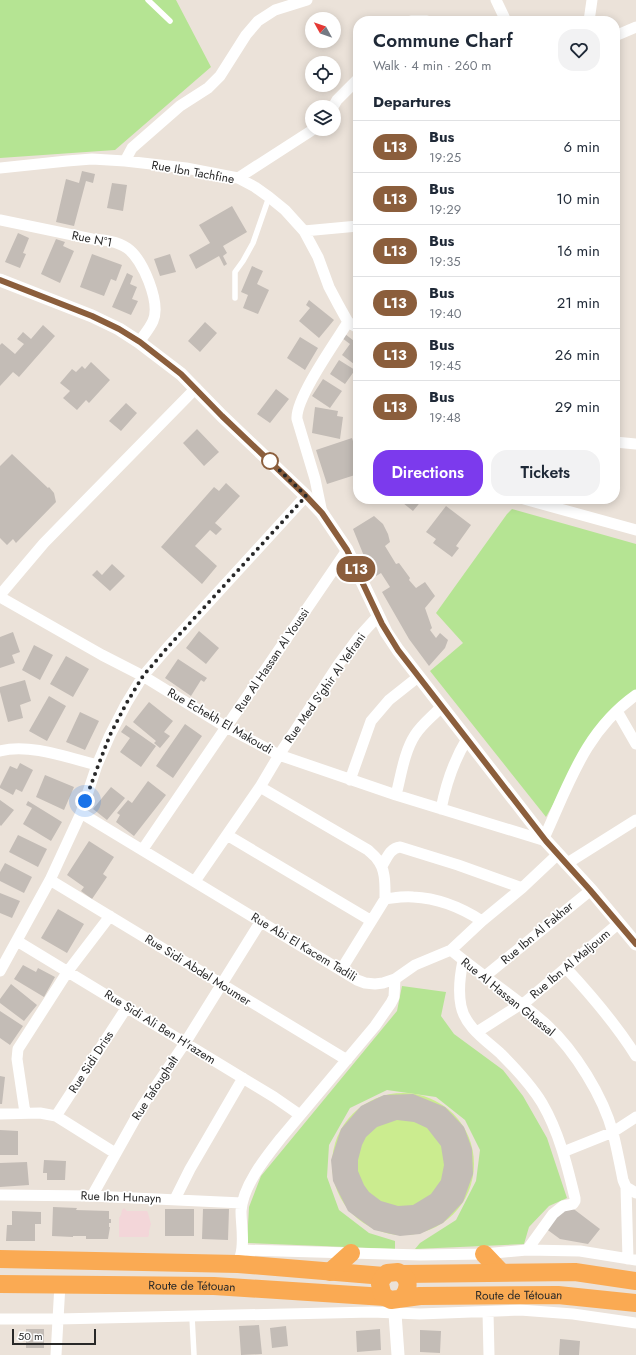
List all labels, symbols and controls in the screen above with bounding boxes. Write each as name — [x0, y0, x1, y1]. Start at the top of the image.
north arrow — [305, 12, 341, 48]
map controls — [305, 12, 341, 136]
text: Commune Charf — [373, 27, 513, 54]
button: heart — [558, 29, 600, 71]
button: locate — [305, 56, 341, 92]
text: Walk · 4 min · 260 m — [373, 56, 491, 75]
text: Departures — [373, 91, 451, 113]
button: layers — [305, 100, 341, 136]
text: Bus — [429, 126, 454, 148]
text: 6 min — [563, 136, 600, 158]
text: L13 — [383, 137, 407, 157]
text: 19:25 — [429, 148, 461, 167]
street label: Rue Ibn Tachfine — [150, 156, 236, 188]
text: Bus — [429, 178, 454, 200]
text: 10 min — [556, 188, 600, 210]
text: L13 — [383, 189, 407, 209]
text: 19:29 — [429, 200, 461, 219]
street label: Rue N°1 — [70, 226, 114, 252]
text: Bus — [429, 230, 454, 252]
text: 16 min — [557, 240, 600, 262]
text: L13 — [383, 241, 407, 261]
text: 19:35 — [429, 252, 461, 271]
text: Bus — [429, 282, 454, 304]
text: 21 min — [557, 292, 600, 314]
text: L13 — [383, 293, 407, 313]
text: 19:40 — [429, 304, 462, 323]
text: Bus — [429, 334, 454, 356]
text: 26 min — [555, 344, 600, 366]
text: L13 — [383, 345, 407, 365]
text: 19:45 — [429, 356, 461, 375]
text: Bus — [429, 386, 454, 408]
text: 29 min — [555, 396, 600, 418]
text: L13 — [383, 397, 407, 417]
text: 19:48 — [429, 408, 461, 427]
button: Directions — [373, 450, 483, 496]
button: Tickets — [491, 450, 600, 496]
unlabelled marker — [261, 452, 279, 470]
line badge: L13 — [333, 556, 379, 582]
text: L13 — [344, 559, 368, 579]
street label: Rue Al Hassan Al Youssi — [230, 604, 314, 716]
street label: Rue Med S'ghir Al Yefrani — [280, 629, 370, 747]
street label: Rue Echekh El Makoudi — [164, 683, 276, 759]
your location — [75, 791, 95, 811]
street label: Rue Ibn Al Fakhar — [497, 897, 578, 969]
street label: Rue Abi El Kacem Tadili — [248, 908, 360, 986]
street label: Rue Ibn Al Maljoum — [526, 925, 614, 1003]
street label: Rue Sidi Abdel Moumer — [141, 930, 255, 1011]
street label: Rue Al Hassan Ghassal — [457, 953, 559, 1041]
street label: Rue Sidi Ali Ben H'razem — [101, 985, 219, 1069]
street label: Rue Sidi Driss — [64, 1027, 118, 1097]
street label: Rue Tafoughalt — [127, 1052, 183, 1124]
street label: Rue Ibn Hunayn — [80, 1187, 162, 1207]
street label: Route de Tétouan — [148, 1276, 236, 1296]
street label: Route de Tétouan — [475, 1286, 563, 1305]
scale bar — [12, 1327, 96, 1346]
text: 50 m — [18, 1328, 43, 1344]

